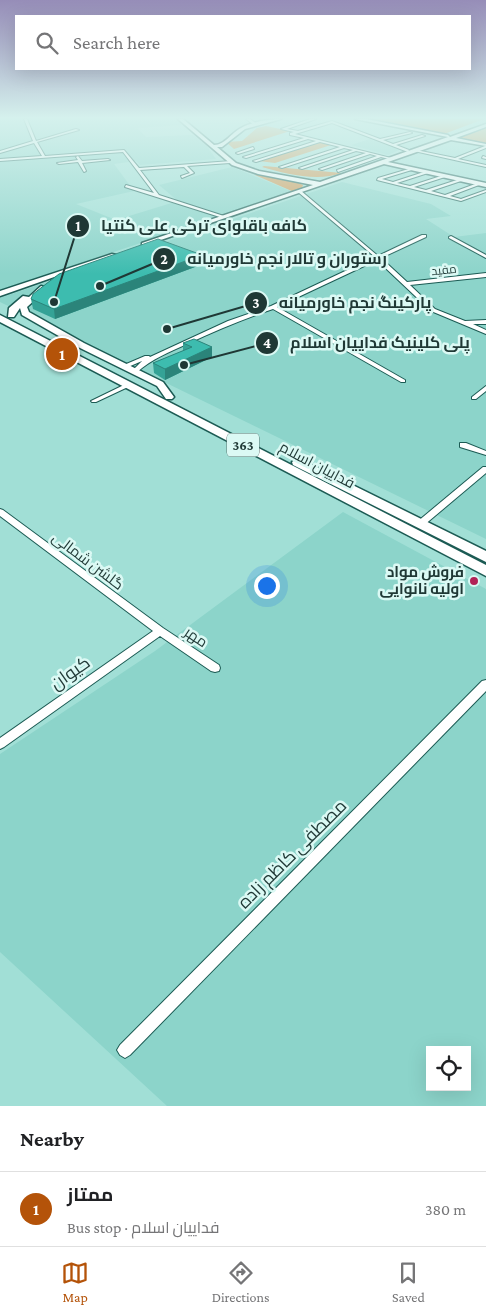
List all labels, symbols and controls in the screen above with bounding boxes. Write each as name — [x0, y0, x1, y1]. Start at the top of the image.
search box — [15, 15, 471, 70]
icon: search — [33, 29, 61, 57]
text: Search here — [73, 32, 160, 53]
callout: کافه باقلوای ترکی علی کنتیا — [66, 210, 317, 241]
text: کافه باقلوای ترکی علی کنتیا — [101, 217, 307, 235]
text: 1 — [75, 218, 81, 234]
callout: رستوران و تالار نجم خاورمیانه — [152, 243, 397, 274]
text: رستوران و تالار نجم خاورمیانه — [187, 250, 387, 270]
text: 2 — [160, 251, 168, 267]
street label: مفید — [431, 262, 457, 278]
callout: پارکینگ نجم خاورمیانه — [243, 287, 441, 318]
text: پارکینگ نجم خاورمیانه — [279, 294, 431, 314]
text: 3 — [252, 295, 260, 311]
callout: پلی کلینیک فداییان اسلام — [255, 327, 480, 358]
text: پلی کلینیک فداییان اسلام — [290, 334, 470, 354]
pin: 1 — [46, 335, 78, 373]
text: 4 — [263, 335, 271, 351]
road number: 363 — [227, 434, 259, 456]
street label: فداییان اسلام — [276, 439, 357, 493]
street label: گلشن شمالی — [48, 529, 127, 595]
place label: فروش مواد اولیه نانوایی — [379, 564, 464, 598]
your location — [254, 573, 280, 599]
marker: فروش مواد اولیه نانوایی — [468, 575, 480, 587]
street label: مهر — [180, 623, 210, 652]
street label: کیوان — [46, 652, 94, 695]
street label: مصطفی کاظم زاده — [234, 796, 352, 914]
map controls — [426, 1046, 471, 1091]
button: locate — [426, 1046, 471, 1091]
text: Nearby — [20, 1127, 84, 1151]
text: ممتاز — [67, 1184, 113, 1205]
text: 1 — [33, 1201, 39, 1218]
text: 380 m — [425, 1201, 466, 1218]
text: Bus stop · فداییان اسلام — [67, 1219, 219, 1236]
tab: Map — [61, 1259, 89, 1305]
tab: Directions — [212, 1259, 270, 1305]
tab: Saved — [392, 1259, 425, 1305]

